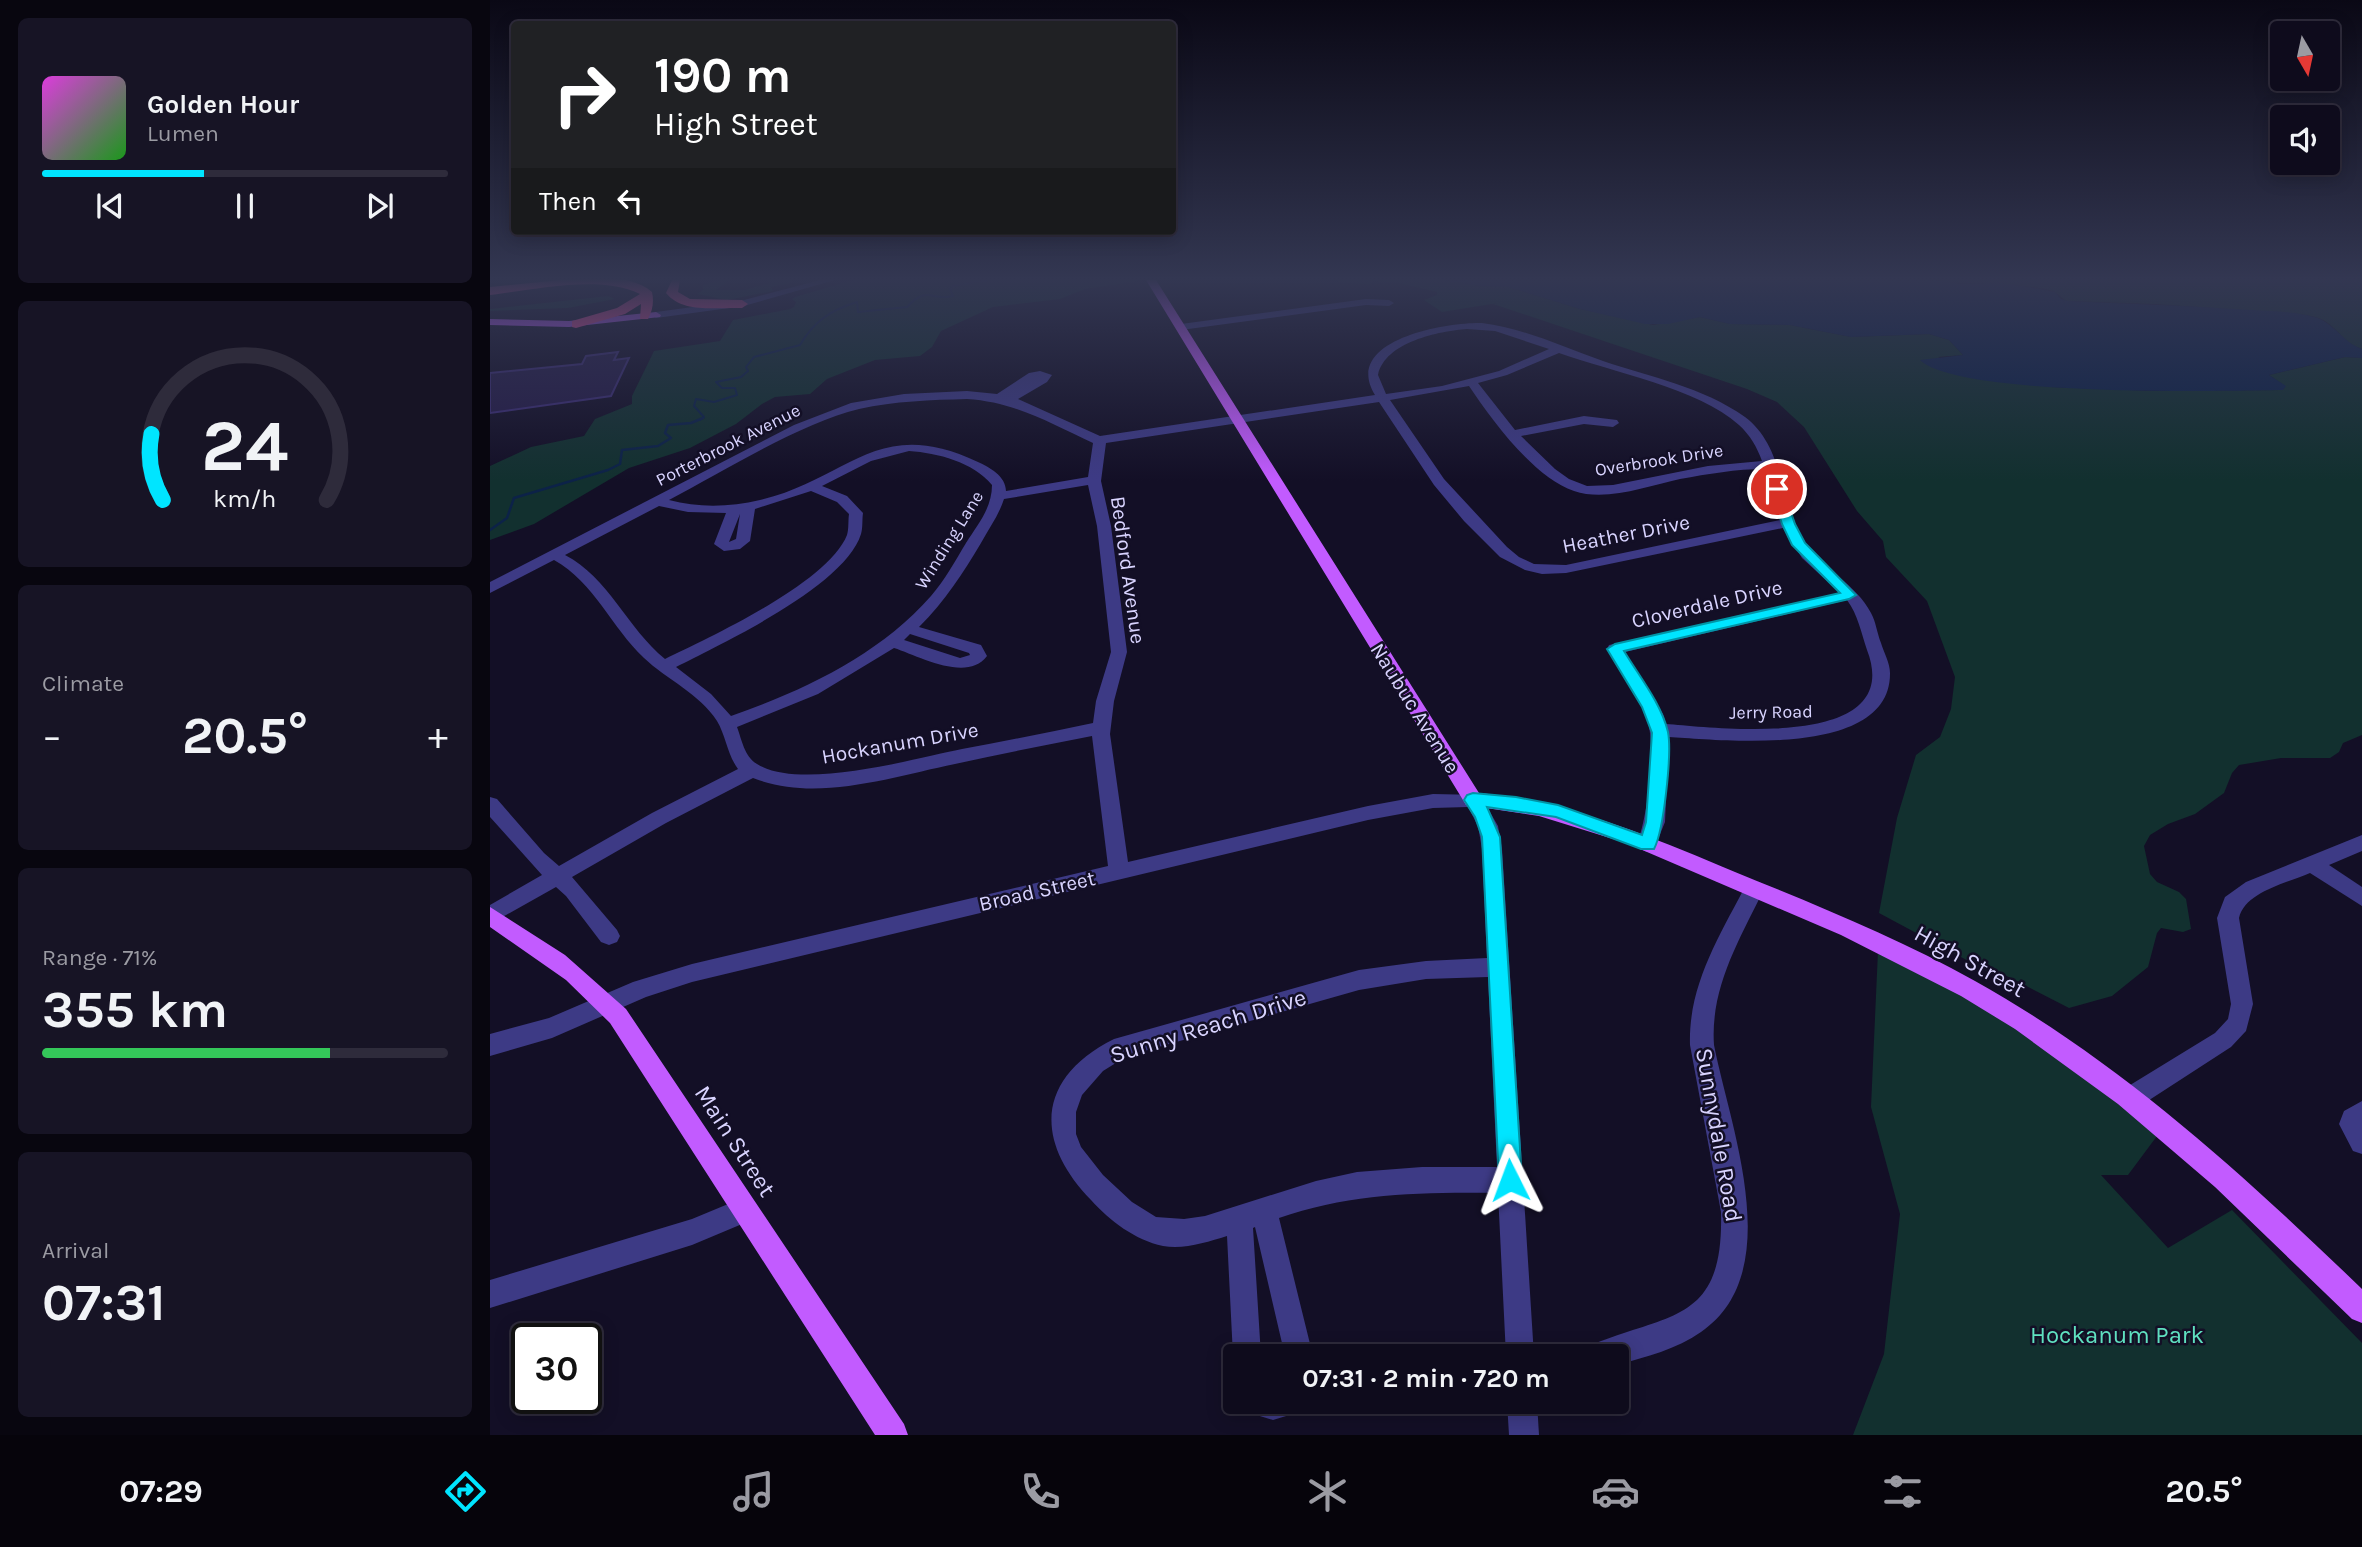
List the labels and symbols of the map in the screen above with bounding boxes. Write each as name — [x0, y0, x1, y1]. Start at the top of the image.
north arrow — [2270, 21, 2340, 91]
street label: Porterbrook Avenue — [652, 399, 804, 491]
street label: Overbrook Drive — [1593, 439, 1725, 481]
pin — [1747, 459, 1807, 519]
street label: Winding Lane — [910, 487, 988, 593]
street label: Bedford Avenue — [1106, 495, 1150, 645]
street label: Heather Drive — [1560, 510, 1692, 558]
street label: Cloverdale Drive — [1629, 575, 1785, 633]
street label: Naubuc Avenue — [1365, 639, 1465, 777]
street label: Jerry Road — [1729, 700, 1813, 724]
street label: Hockanum Drive — [820, 717, 980, 769]
street label: Broad Street — [976, 866, 1098, 916]
street label: High Street — [1910, 919, 2030, 1003]
street label: Sunny Reach Drive — [1106, 983, 1310, 1069]
street label: Sunnydale Road — [1690, 1046, 1748, 1224]
street label: Main Street — [689, 1080, 781, 1202]
position arrow — [1473, 1143, 1547, 1217]
park label: Hockanum Park — [2030, 1321, 2204, 1349]
speed limit sign: 30 — [511, 1323, 602, 1414]

